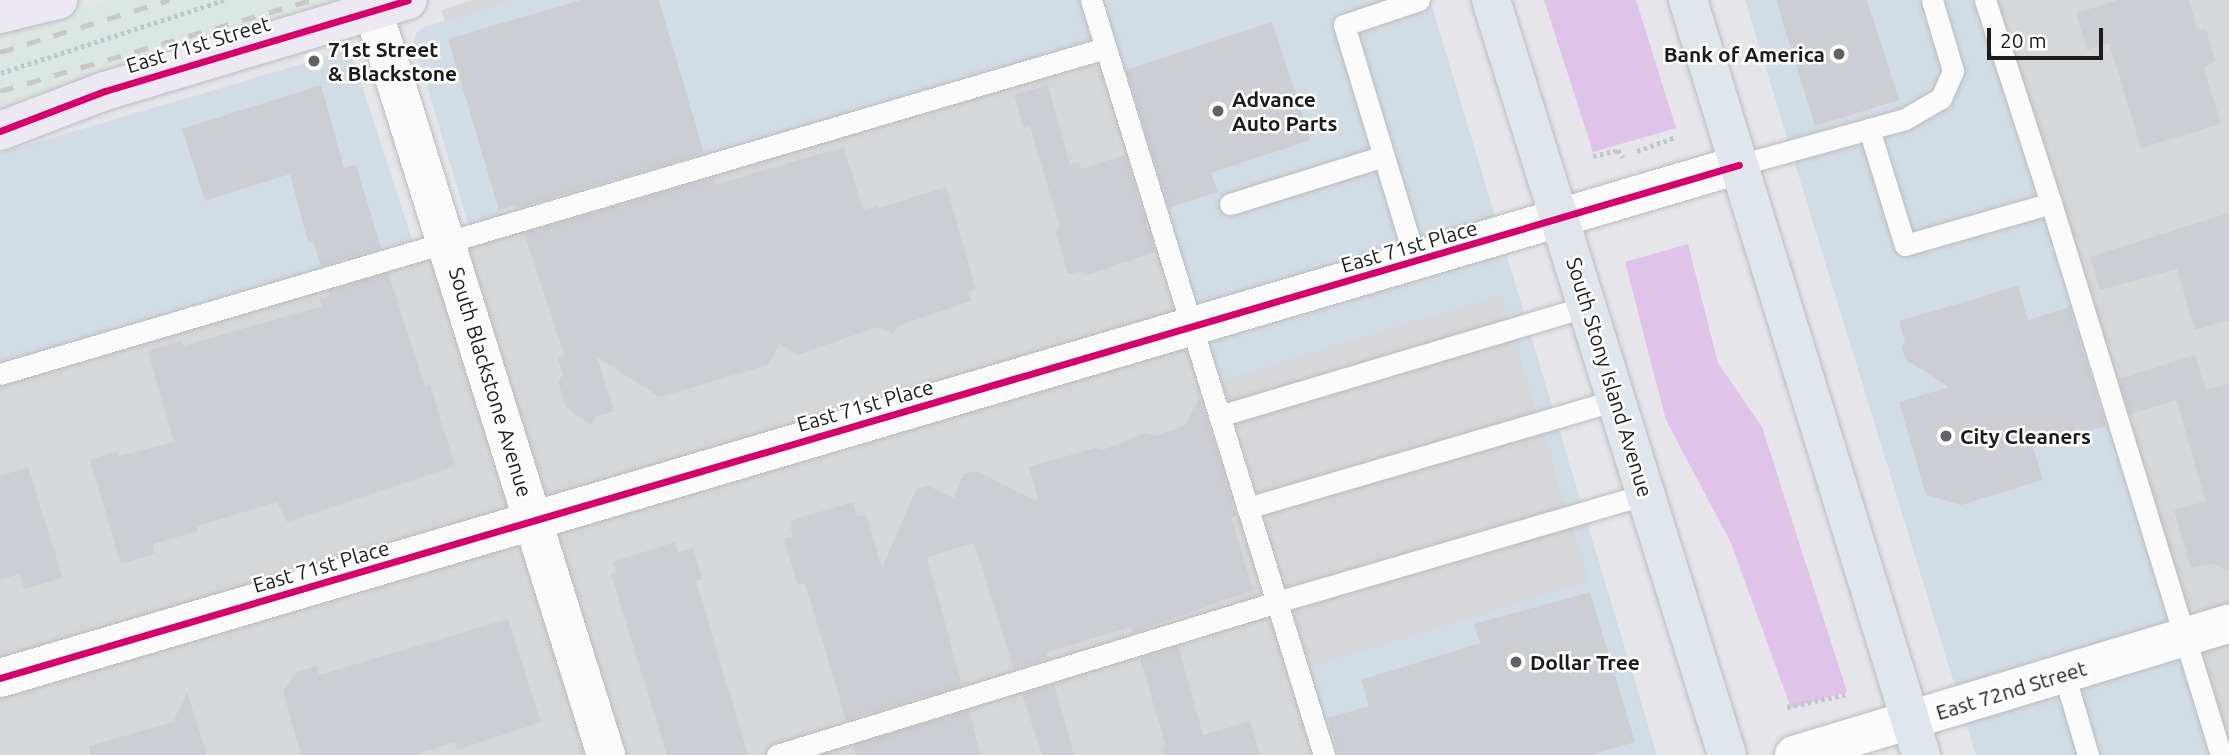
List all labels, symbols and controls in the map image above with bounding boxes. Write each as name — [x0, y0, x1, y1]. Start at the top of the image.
street label: East 71st Street — [123, 10, 273, 78]
scale bar — [1991, 14, 2106, 58]
text: 20 m — [2000, 28, 2047, 52]
place label: 71st Street & Blackstone — [328, 36, 457, 86]
place label: Bank of America — [1664, 41, 1825, 67]
marker: Bank of America — [1831, 46, 1847, 62]
marker: 71st Street & Blackstone — [306, 53, 322, 69]
place label: Advance Auto Parts — [1232, 86, 1337, 136]
marker: Advance Auto Parts — [1210, 103, 1226, 119]
street label: East 71st Place — [1338, 214, 1480, 278]
street label: South Stony Island Avenue — [1562, 254, 1658, 500]
street label: South Blackstone Avenue — [444, 264, 538, 500]
street label: East 71st Place — [794, 373, 936, 437]
place label: City Cleaners — [1960, 423, 2091, 449]
marker: City Cleaners — [1938, 428, 1954, 444]
street label: East 71st Place — [250, 534, 392, 598]
place label: Dollar Tree — [1530, 649, 1640, 675]
marker: Dollar Tree — [1508, 654, 1524, 670]
street label: East 72nd Street — [1933, 655, 2089, 725]

